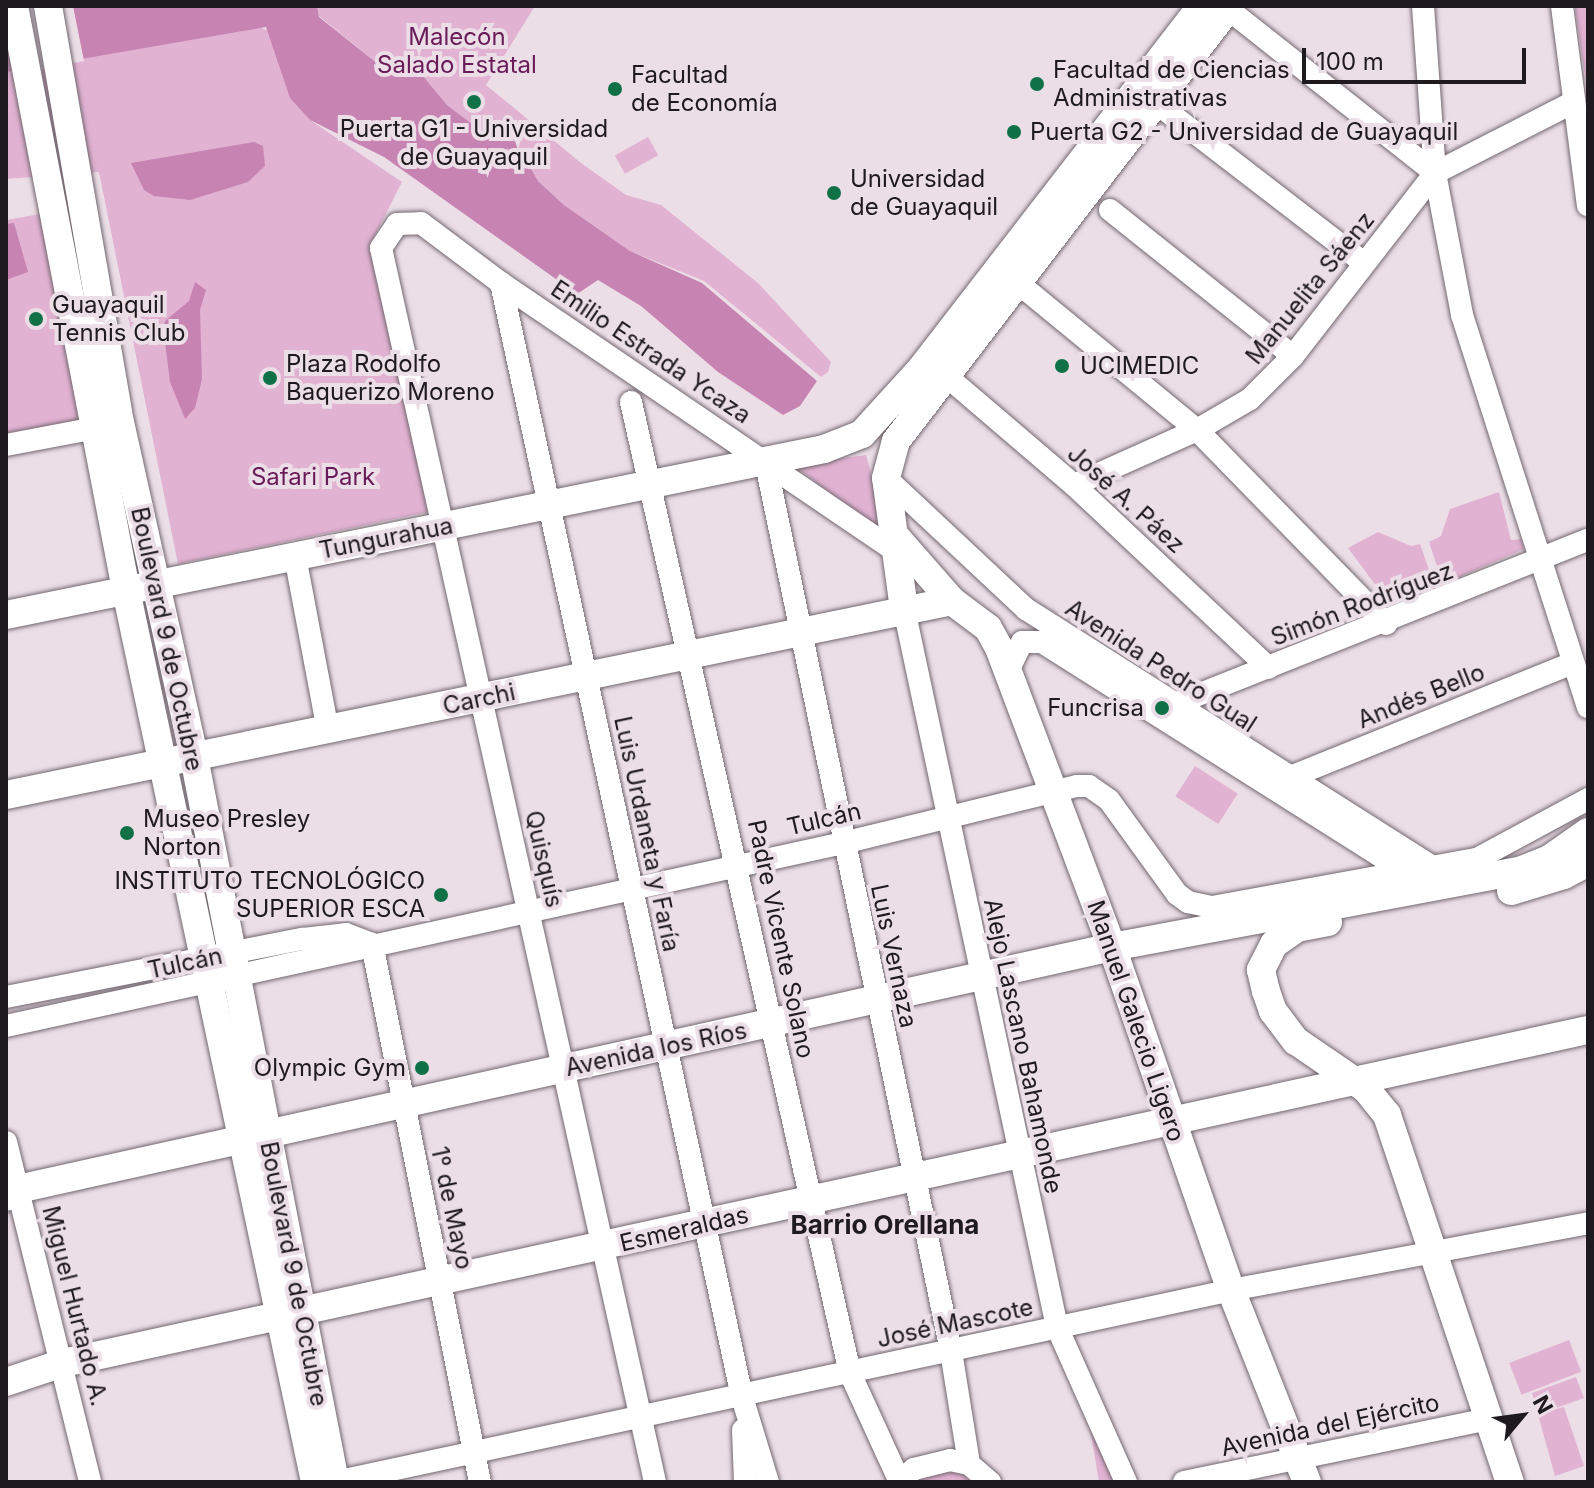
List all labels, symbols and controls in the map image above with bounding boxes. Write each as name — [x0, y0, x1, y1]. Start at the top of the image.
park label: Malecón Salado Estatal — [377, 23, 537, 79]
scale bar — [1306, 32, 1530, 82]
text: 100 m — [1316, 47, 1384, 76]
place label: Facultad de Ciencias Administrativas — [1053, 56, 1290, 112]
place label: Facultad de Economía — [631, 61, 778, 117]
marker: Facultad de Ciencias Administrativas — [1028, 75, 1046, 93]
marker: Facultad de Economía — [606, 80, 624, 98]
marker: Puerta G1 - Universidad de Guayaquil — [465, 93, 483, 111]
place label: Puerta G1 - Universidad de Guayaquil — [340, 115, 608, 171]
place label: Puerta G2 - Universidad de Guayaquil — [1030, 118, 1458, 146]
marker: Puerta G2 - Universidad de Guayaquil — [1005, 123, 1023, 141]
place label: Universidad de Guayaquil — [850, 165, 998, 221]
marker: Universidad de Guayaquil — [825, 184, 843, 202]
street label: Manuelita Sáenz — [1240, 206, 1380, 370]
street label: Emilio Estrada Ycaza — [546, 274, 756, 430]
place label: Guayaquil Tennis Club — [52, 291, 185, 347]
marker: Guayaquil Tennis Club — [27, 310, 45, 328]
place label: Plaza Rodolfo Baquerizo Moreno — [286, 350, 495, 406]
place label: UCIMEDIC — [1080, 352, 1199, 380]
marker: UCIMEDIC — [1051, 355, 1073, 377]
marker: Plaza Rodolfo Baquerizo Moreno — [261, 369, 279, 387]
street label: José A. Páez — [1062, 439, 1190, 559]
park label: Safari Park — [251, 463, 375, 491]
street label: Boulevard 9 de Octubre — [125, 504, 209, 774]
street label: Tungurahua — [317, 511, 455, 565]
street label: Simón Rodríguez — [1267, 556, 1457, 652]
street label: Avenida Pedro Gual — [1060, 593, 1262, 739]
street label: Andés Bello — [1353, 657, 1489, 735]
street label: Carchi — [440, 677, 518, 721]
place label: Funcrisa — [1047, 694, 1144, 722]
marker: Funcrisa — [1151, 697, 1173, 719]
street label: Luis Urdaneta y Faría — [608, 714, 686, 954]
street label: Tulcán — [784, 796, 864, 842]
place label: Museo Presley Norton — [143, 805, 310, 861]
street label: Quisquís — [519, 808, 569, 910]
street label: Padre Vicente Solano — [742, 817, 820, 1061]
marker: Museo Presley Norton — [118, 824, 136, 842]
place label: INSTITUTO TECNOLÓGICO SUPERIOR ESCA — [115, 867, 425, 923]
street label: Luis Vernaza — [865, 882, 923, 1030]
marker: INSTITUTO TECNOLÓGICO SUPERIOR ESCA — [432, 886, 450, 904]
street label: Alejo Lascano Bahamonde — [978, 896, 1068, 1196]
street label: Manuel Galecio Ligero — [1081, 897, 1191, 1145]
street label: Tulcán — [145, 941, 225, 985]
street label: Avenida los Ríos — [563, 1016, 749, 1082]
place label: Olympic Gym — [254, 1054, 406, 1082]
marker: Olympic Gym — [413, 1059, 431, 1077]
street label: Boulevard 9 de Octubre — [254, 1139, 334, 1409]
street label: 1º de Mayo — [425, 1144, 479, 1272]
street label: Esmeraldas — [617, 1200, 751, 1258]
street label: Miguel Hurtado A. — [36, 1203, 114, 1409]
district label: Barrio Orellana — [791, 1209, 979, 1241]
street label: José Mascote — [874, 1292, 1036, 1354]
north arrow — [1482, 1376, 1562, 1456]
street label: Avenida del Ejército — [1218, 1388, 1442, 1462]
text: N — [1528, 1391, 1558, 1418]

